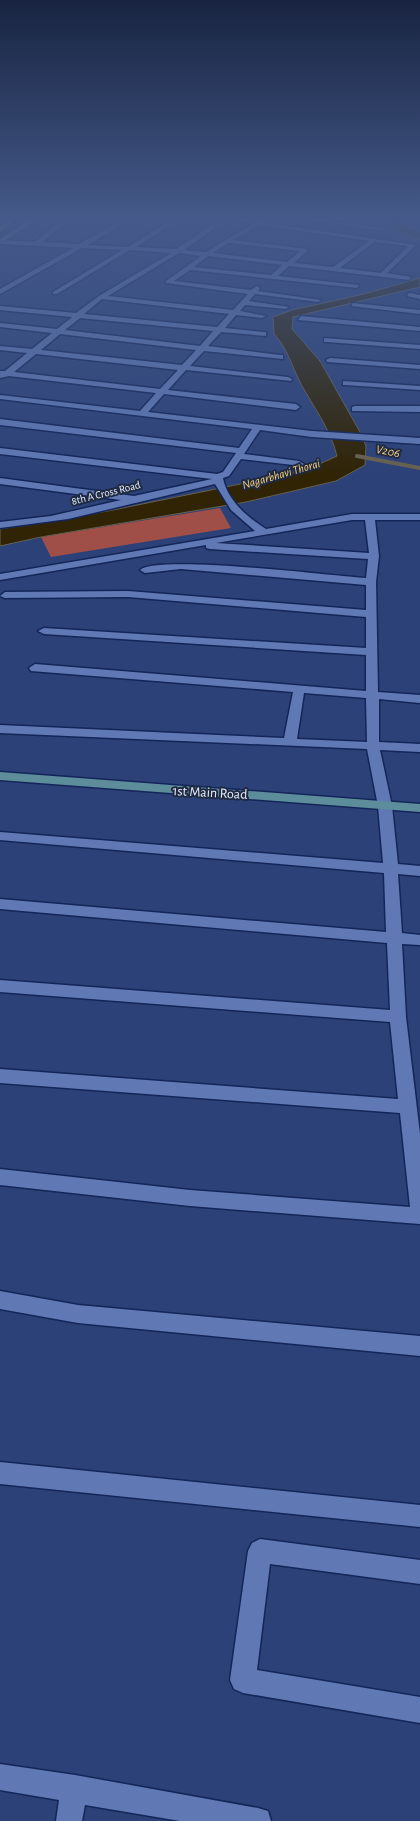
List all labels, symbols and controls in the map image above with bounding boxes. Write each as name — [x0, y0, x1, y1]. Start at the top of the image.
water label: V206 — [375, 443, 401, 459]
water label: Nagarbhavi Thorai — [241, 457, 322, 491]
street label: 8th A Cross Road — [70, 479, 142, 507]
street label: 1st Main Road — [172, 784, 248, 802]

